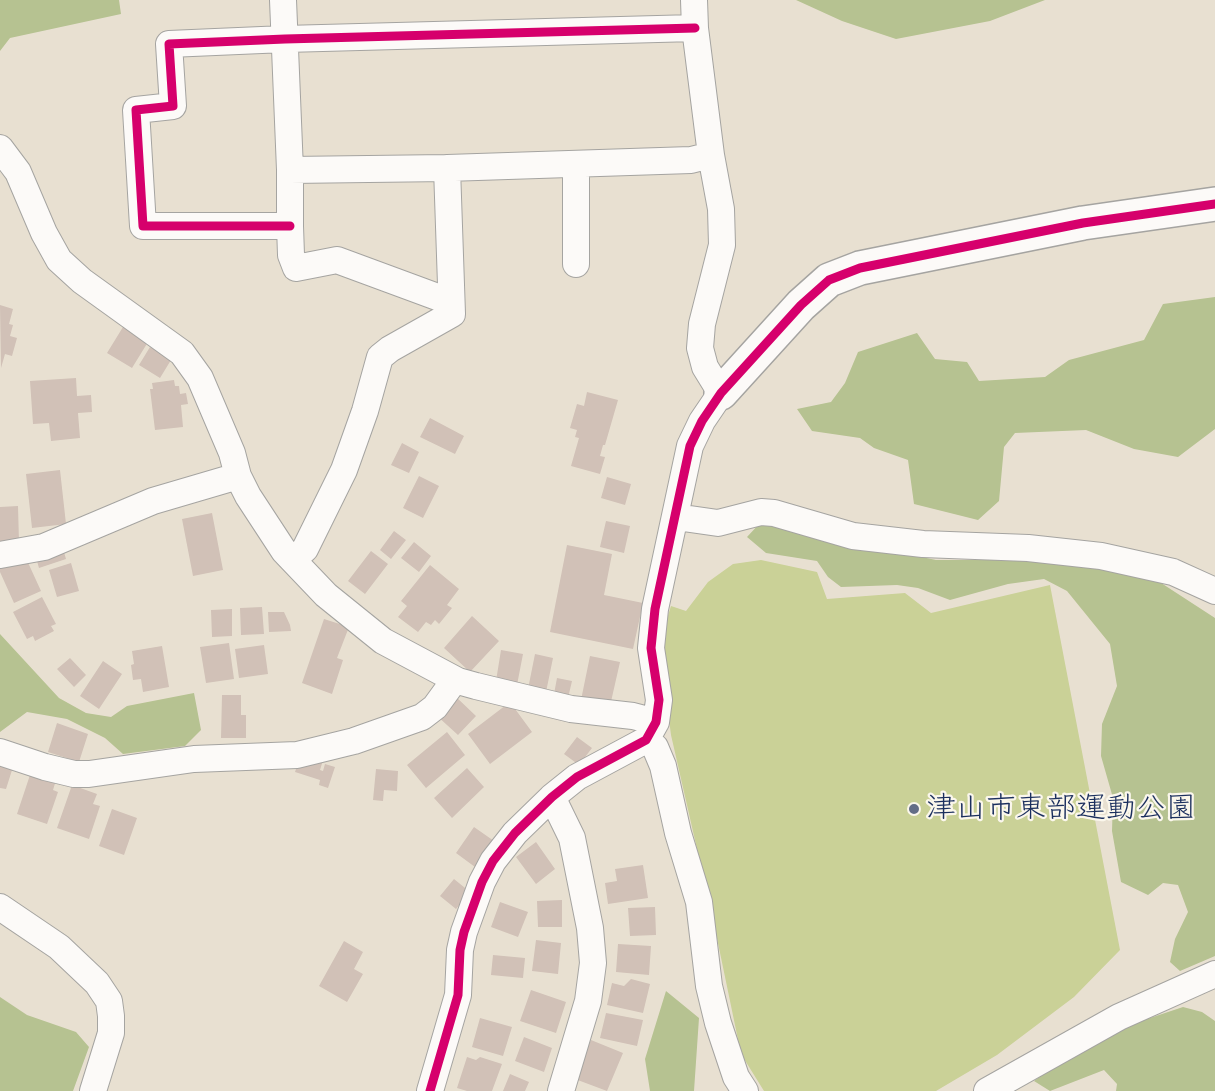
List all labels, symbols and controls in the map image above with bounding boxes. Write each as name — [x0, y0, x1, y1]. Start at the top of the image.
place label: 津山市東部運動公園 — [926, 791, 1196, 827]
marker: 津山市東部運動公園 — [907, 802, 921, 816]

